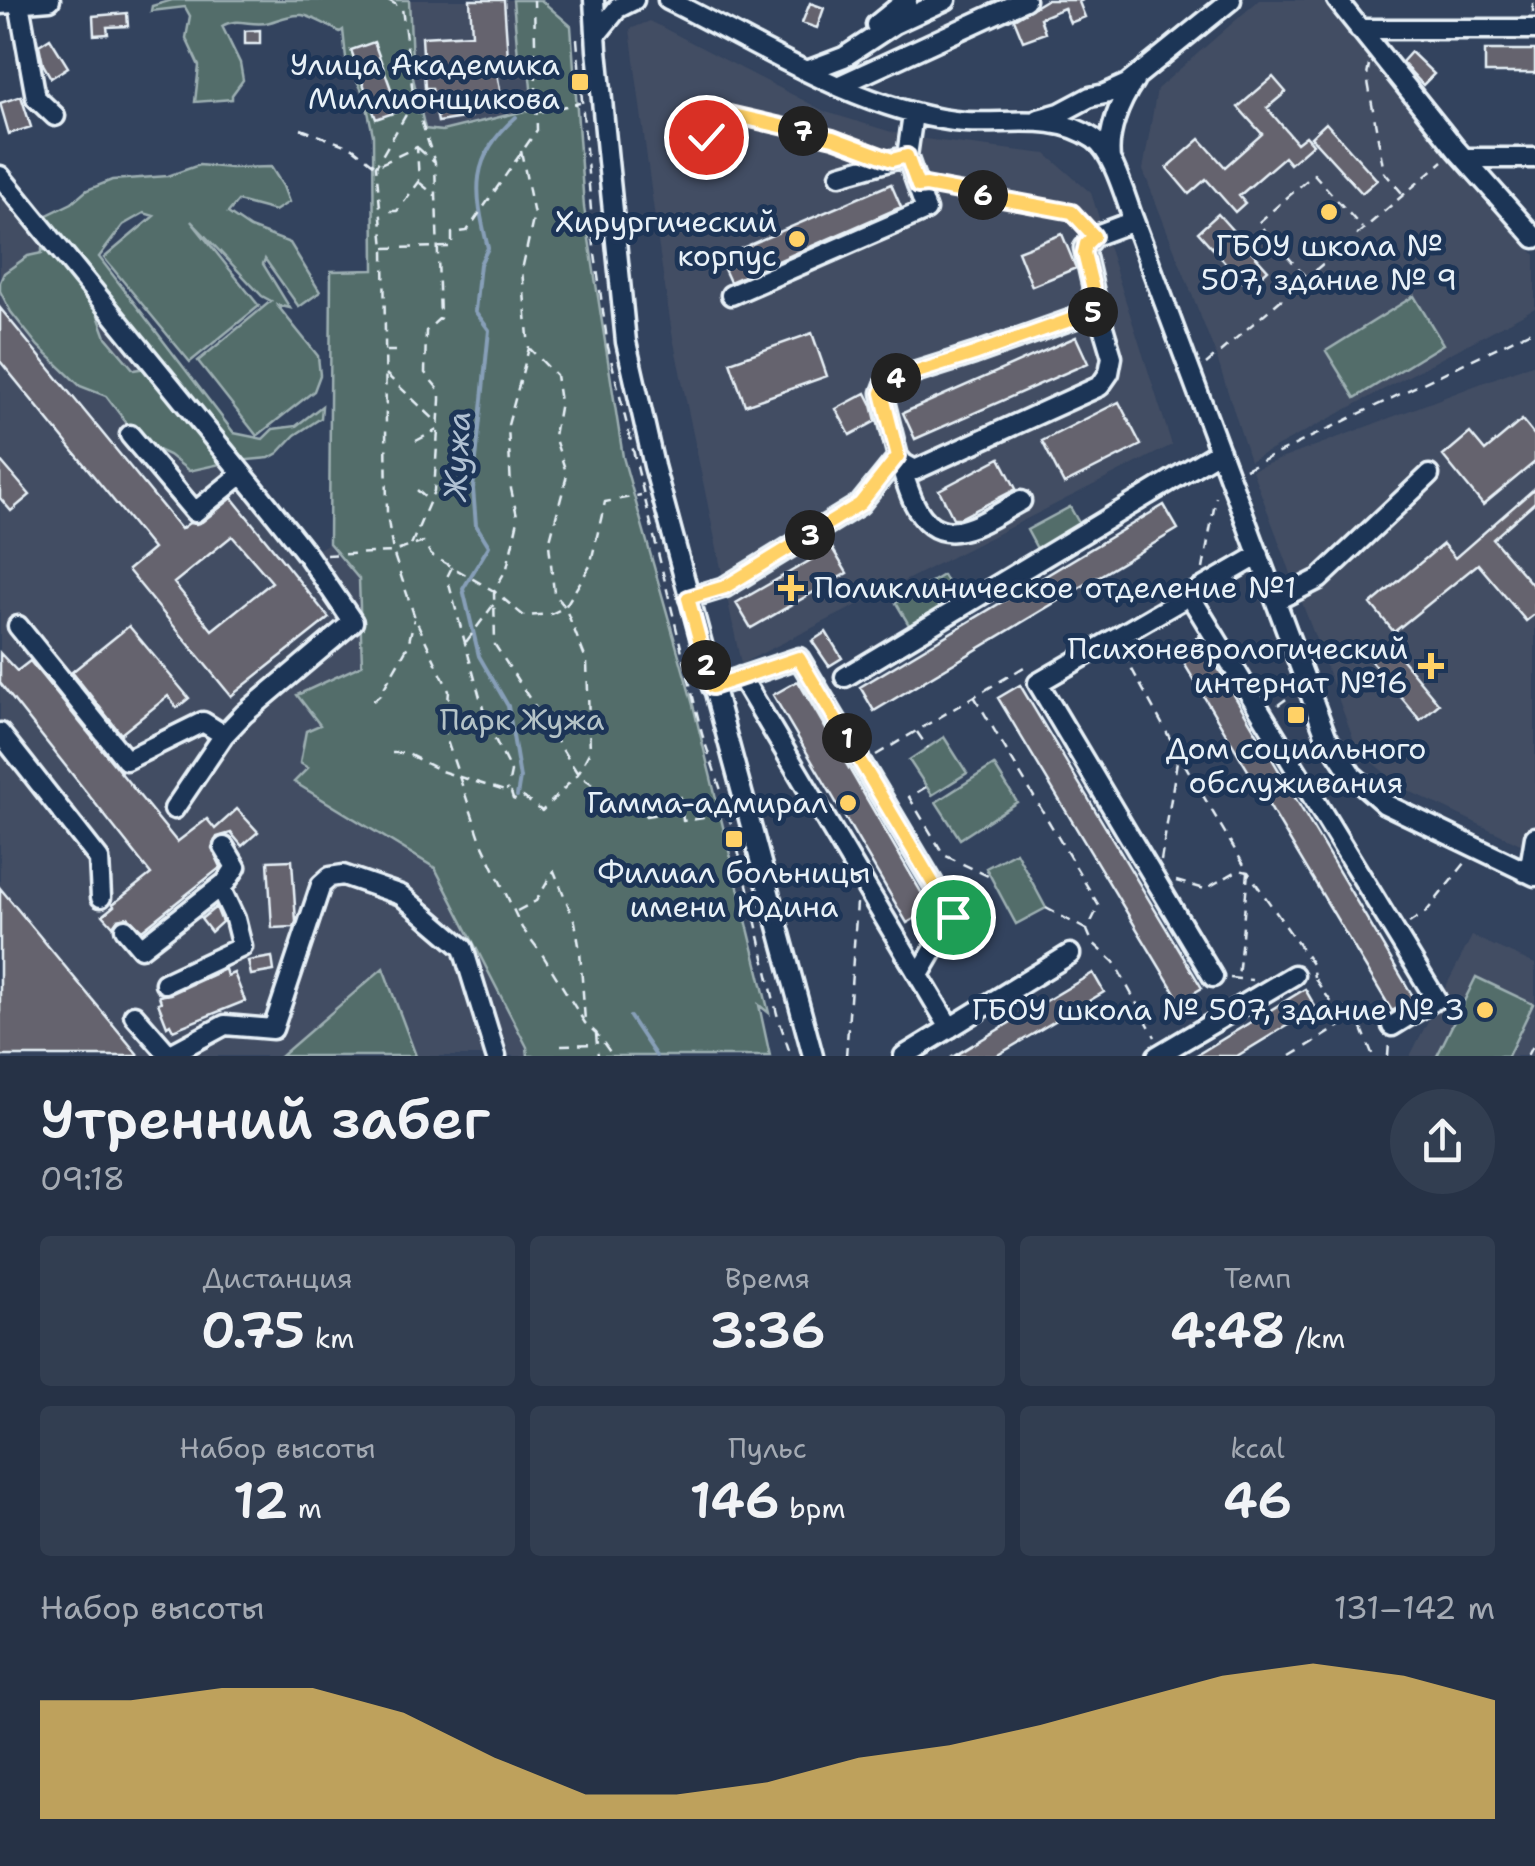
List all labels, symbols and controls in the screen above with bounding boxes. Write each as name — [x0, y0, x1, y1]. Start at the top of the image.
place label: Улица Академика Миллионщикова — [290, 44, 560, 119]
marker: Улица Академика Миллионщикова — [569, 71, 591, 93]
pin — [664, 95, 749, 180]
pin: 7 — [778, 106, 828, 156]
icon: check — [679, 110, 734, 165]
text: 7 — [793, 112, 813, 150]
pin: 6 — [958, 170, 1008, 220]
text: 6 — [973, 176, 993, 214]
place label: Хирургический корпус — [555, 201, 777, 276]
marker: ГБОУ школа № 507, здание № 9 — [1318, 201, 1340, 223]
place label: ГБОУ школа № 507, здание № 9 — [1201, 225, 1457, 300]
marker: Хирургический корпус — [786, 228, 808, 250]
pin: 5 — [1068, 287, 1118, 337]
text: 5 — [1084, 293, 1102, 331]
pin: 4 — [871, 353, 921, 403]
text: 4 — [886, 359, 906, 397]
water label: Жужа — [433, 410, 480, 503]
pin: 3 — [785, 510, 835, 560]
text: 3 — [800, 516, 820, 554]
place label: Поликлиническое отделение №1 — [814, 567, 1296, 608]
marker: Поликлиническое отделение №1 — [778, 575, 804, 601]
place label: Психоневрологический интернат №16 — [1068, 628, 1408, 703]
pin: 2 — [681, 640, 731, 690]
text: 2 — [696, 646, 716, 684]
marker: Психоневрологический интернат №16 — [1418, 653, 1444, 679]
park label: Парк Жужа — [440, 699, 605, 740]
marker: Дом социального обслуживания — [1285, 704, 1307, 726]
pin: 1 — [822, 713, 872, 763]
text: 1 — [841, 719, 853, 757]
place label: Дом социального обслуживания — [1166, 728, 1426, 803]
place label: Гамма-адмирал — [587, 782, 828, 823]
marker: Гамма-адмирал — [837, 792, 859, 814]
marker: Филиал больницы имени Юдина — [723, 828, 745, 850]
place label: Филиал больницы имени Юдина — [597, 852, 871, 927]
pin — [911, 875, 996, 960]
icon: arrive — [926, 890, 981, 945]
place label: ГБОУ школа № 507, здание № 3 — [972, 989, 1465, 1030]
marker: ГБОУ школа № 507, здание № 3 — [1474, 999, 1496, 1021]
text: Утренний забег — [40, 1082, 490, 1156]
button: share — [1390, 1089, 1495, 1194]
text: 09:18 — [40, 1157, 125, 1200]
text: Дистанция — [202, 1259, 353, 1297]
text: Время — [725, 1259, 810, 1297]
text: Темп — [1224, 1259, 1291, 1297]
text: 0.75 — [201, 1297, 305, 1364]
text: 3:36 — [709, 1297, 826, 1364]
text: 4:48 — [1170, 1297, 1286, 1364]
text: km — [305, 1319, 354, 1357]
text: /km — [1286, 1319, 1345, 1357]
text: Набор высоты — [179, 1429, 376, 1467]
text: Пульс — [728, 1429, 807, 1467]
text: kcal — [1230, 1429, 1285, 1467]
text: 12 — [233, 1467, 288, 1534]
text: 146 — [689, 1467, 780, 1534]
text: 46 — [1223, 1467, 1292, 1534]
text: m — [288, 1489, 322, 1527]
text: bpm — [780, 1489, 846, 1527]
text: Набор высоты — [40, 1586, 265, 1629]
text: 131–142 m — [1334, 1586, 1495, 1629]

